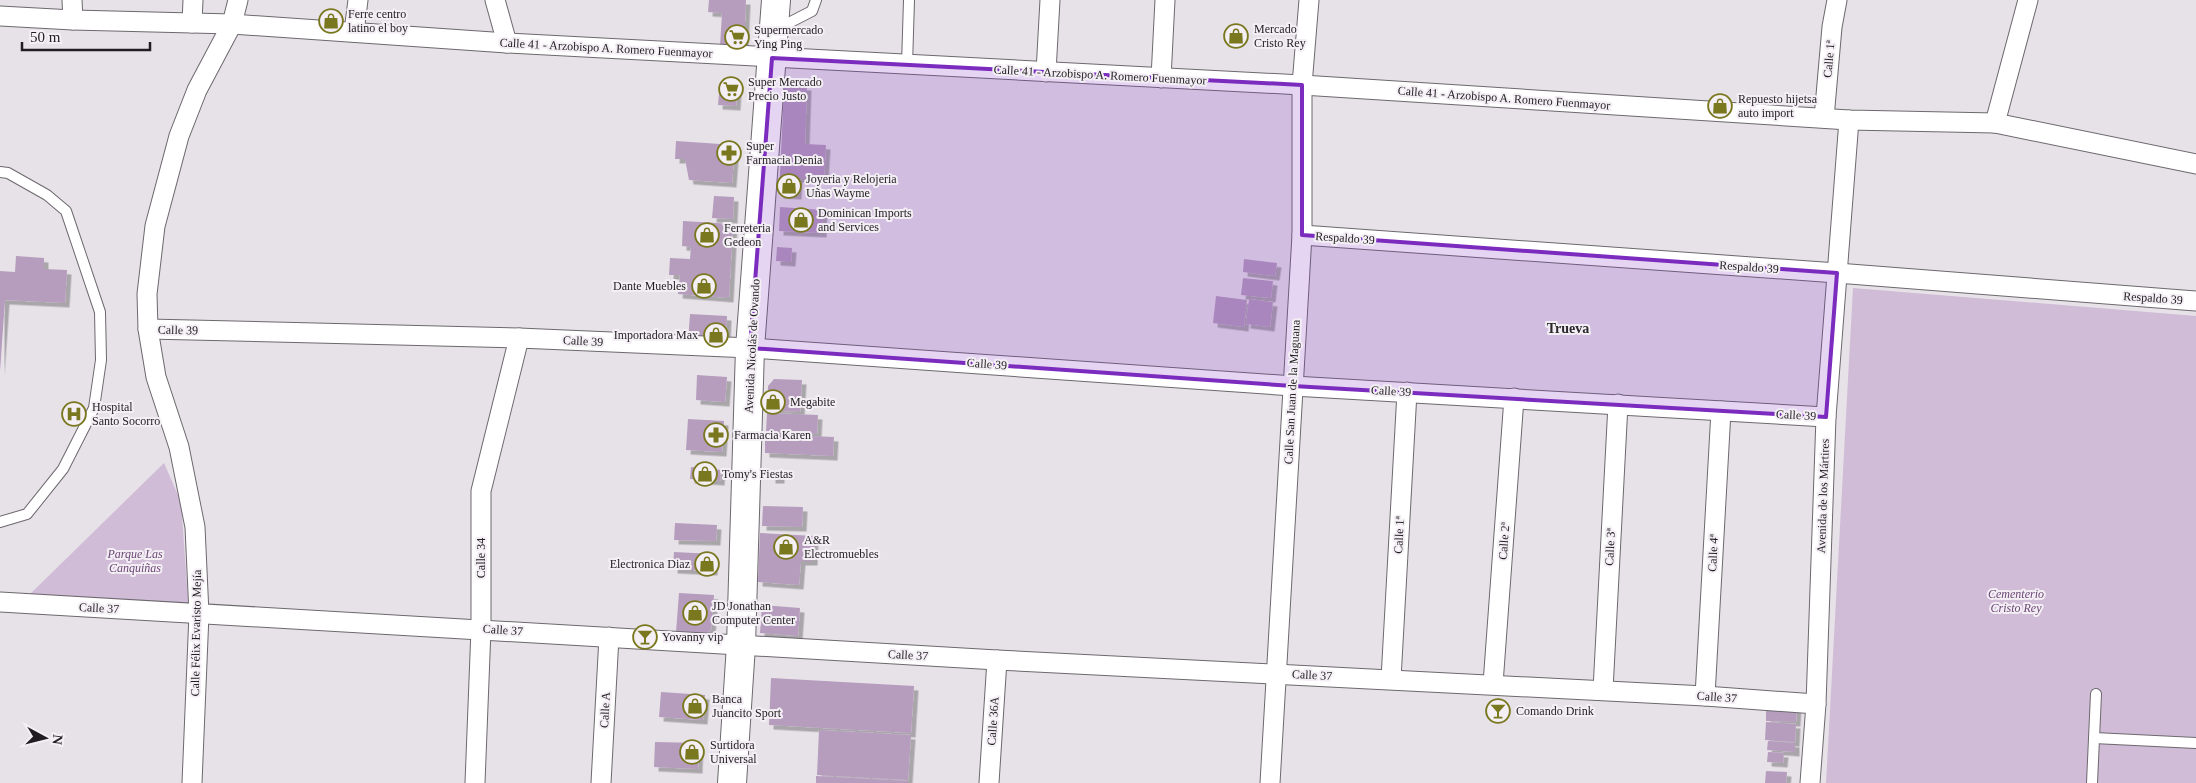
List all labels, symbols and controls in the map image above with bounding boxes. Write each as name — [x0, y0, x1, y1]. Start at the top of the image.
place label: Ferre centro latino el boy — [348, 7, 408, 35]
shop icon: Ferre centro latino el boy — [318, 8, 344, 34]
scale bar — [22, 20, 150, 52]
place label: Mercado Cristo Rey — [1254, 22, 1306, 50]
place label: Supermercado Ying Ping — [754, 23, 823, 51]
shop icon: Mercado Cristo Rey — [1223, 23, 1249, 49]
supermarket icon: Supermercado Ying Ping — [724, 24, 750, 50]
text: 50 m — [30, 29, 61, 45]
street label: Calle 41 - Arzobispo A. Romero Fuenmayor — [499, 35, 713, 61]
street label: Calle 1ª — [1820, 39, 1838, 78]
street label: Calle 41 - Arzobispo A. Romero Fuenmayor — [993, 62, 1207, 88]
place label: Super Mercado Precio Justo — [748, 75, 822, 103]
supermarket icon: Super Mercado Precio Justo — [718, 76, 744, 102]
street label: Calle 41 - Arzobispo A. Romero Fuenmayor — [1397, 84, 1611, 112]
place label: Repuesto hijetsa auto import — [1738, 92, 1818, 120]
shop icon: Repuesto hijetsa auto import — [1707, 93, 1733, 119]
place label: Super Farmacia Denia — [746, 139, 823, 167]
pharmacy icon: Super Farmacia Denia — [716, 140, 742, 166]
place label: Joyeria y Relojeria Uñas Wayme — [806, 172, 897, 200]
shop icon: Joyeria y Relojeria Uñas Wayme — [776, 173, 802, 199]
place label: Dominican Imports and Services — [818, 206, 912, 234]
shop icon: Dominican Imports and Services — [788, 207, 814, 233]
place label: Ferreteria Gedeon — [724, 221, 771, 249]
shop icon: Ferreteria Gedeon — [694, 222, 720, 248]
street label: Respaldo 39 — [1315, 229, 1375, 247]
street label: Respaldo 39 — [1719, 258, 1779, 276]
shop icon: Dante Muebles — [691, 273, 717, 299]
street label: Avenida Nicolás de Ovando — [741, 278, 763, 414]
place label: Dante Muebles — [613, 279, 686, 293]
street label: Respaldo 39 — [2123, 289, 2183, 307]
street label: Calle San Juan de la Maguana — [1281, 319, 1303, 465]
district label: Trueva — [1547, 321, 1589, 336]
shop icon: Importadora Max — [703, 322, 729, 348]
street label: Calle 39 — [158, 323, 198, 337]
place label: Importadora Max — [614, 328, 698, 342]
street label: Calle 39 — [562, 333, 604, 349]
street label: Calle 39 — [966, 356, 1008, 372]
street label: Calle 39 — [1370, 383, 1412, 399]
shop icon: Megabite — [760, 389, 786, 415]
place label: Megabite — [790, 395, 835, 409]
place label: Hospital Santo Socorro — [92, 400, 160, 428]
hospital icon: Hospital Santo Socorro — [61, 401, 87, 427]
street label: Calle 39 — [1775, 407, 1817, 423]
pharmacy icon: Farmacia Karen — [703, 422, 729, 448]
place label: Farmacia Karen — [734, 428, 811, 442]
street label: Avenida de los Mártires — [1814, 438, 1832, 554]
shop icon: Tomy's Fiestas — [692, 461, 718, 487]
place label: Tomy's Fiestas — [722, 467, 793, 481]
street label: Calle 1ª — [1391, 515, 1407, 554]
street label: Calle 2ª — [1496, 521, 1512, 560]
street label: Calle 3ª — [1602, 527, 1618, 566]
place label: A&R Electromuebles — [804, 533, 879, 561]
street label: Calle 4ª — [1705, 533, 1721, 572]
shop icon: A&R Electromuebles — [773, 534, 799, 560]
street label: Calle 34 — [474, 538, 488, 578]
park label: Parque Las Canquiñas — [106, 547, 163, 575]
shop icon: Electronica Diaz — [694, 551, 720, 577]
place label: Electronica Diaz — [610, 557, 690, 571]
street label: Calle Félix Evaristo Mejía — [188, 569, 204, 697]
park label: Cementerio Cristo Rey — [1988, 587, 2044, 615]
place label: JD Jonathan Computer Center — [712, 599, 795, 627]
street label: Calle 37 — [78, 600, 120, 616]
shop icon: JD Jonathan Computer Center — [682, 600, 708, 626]
street label: Calle 37 — [482, 622, 524, 638]
bar icon: Yovanny vip — [632, 624, 658, 650]
place label: Yovanny vip — [662, 630, 723, 644]
street label: Calle 37 — [887, 647, 929, 663]
street label: Calle 37 — [1291, 667, 1333, 683]
street label: Calle 37 — [1696, 689, 1738, 705]
street label: Calle A — [597, 691, 613, 729]
place label: Banca Juancito Sport — [712, 692, 782, 720]
shop icon: Banca Juancito Sport — [682, 693, 708, 719]
street label: Calle 36A — [984, 696, 1002, 746]
bar icon: Comando Drink — [1485, 698, 1511, 724]
place label: Comando Drink — [1516, 704, 1594, 718]
north arrow — [20, 713, 70, 763]
text: N — [49, 734, 65, 745]
place label: Surtidora Universal — [710, 738, 757, 766]
shop icon: Surtidora Universal — [679, 739, 705, 765]

